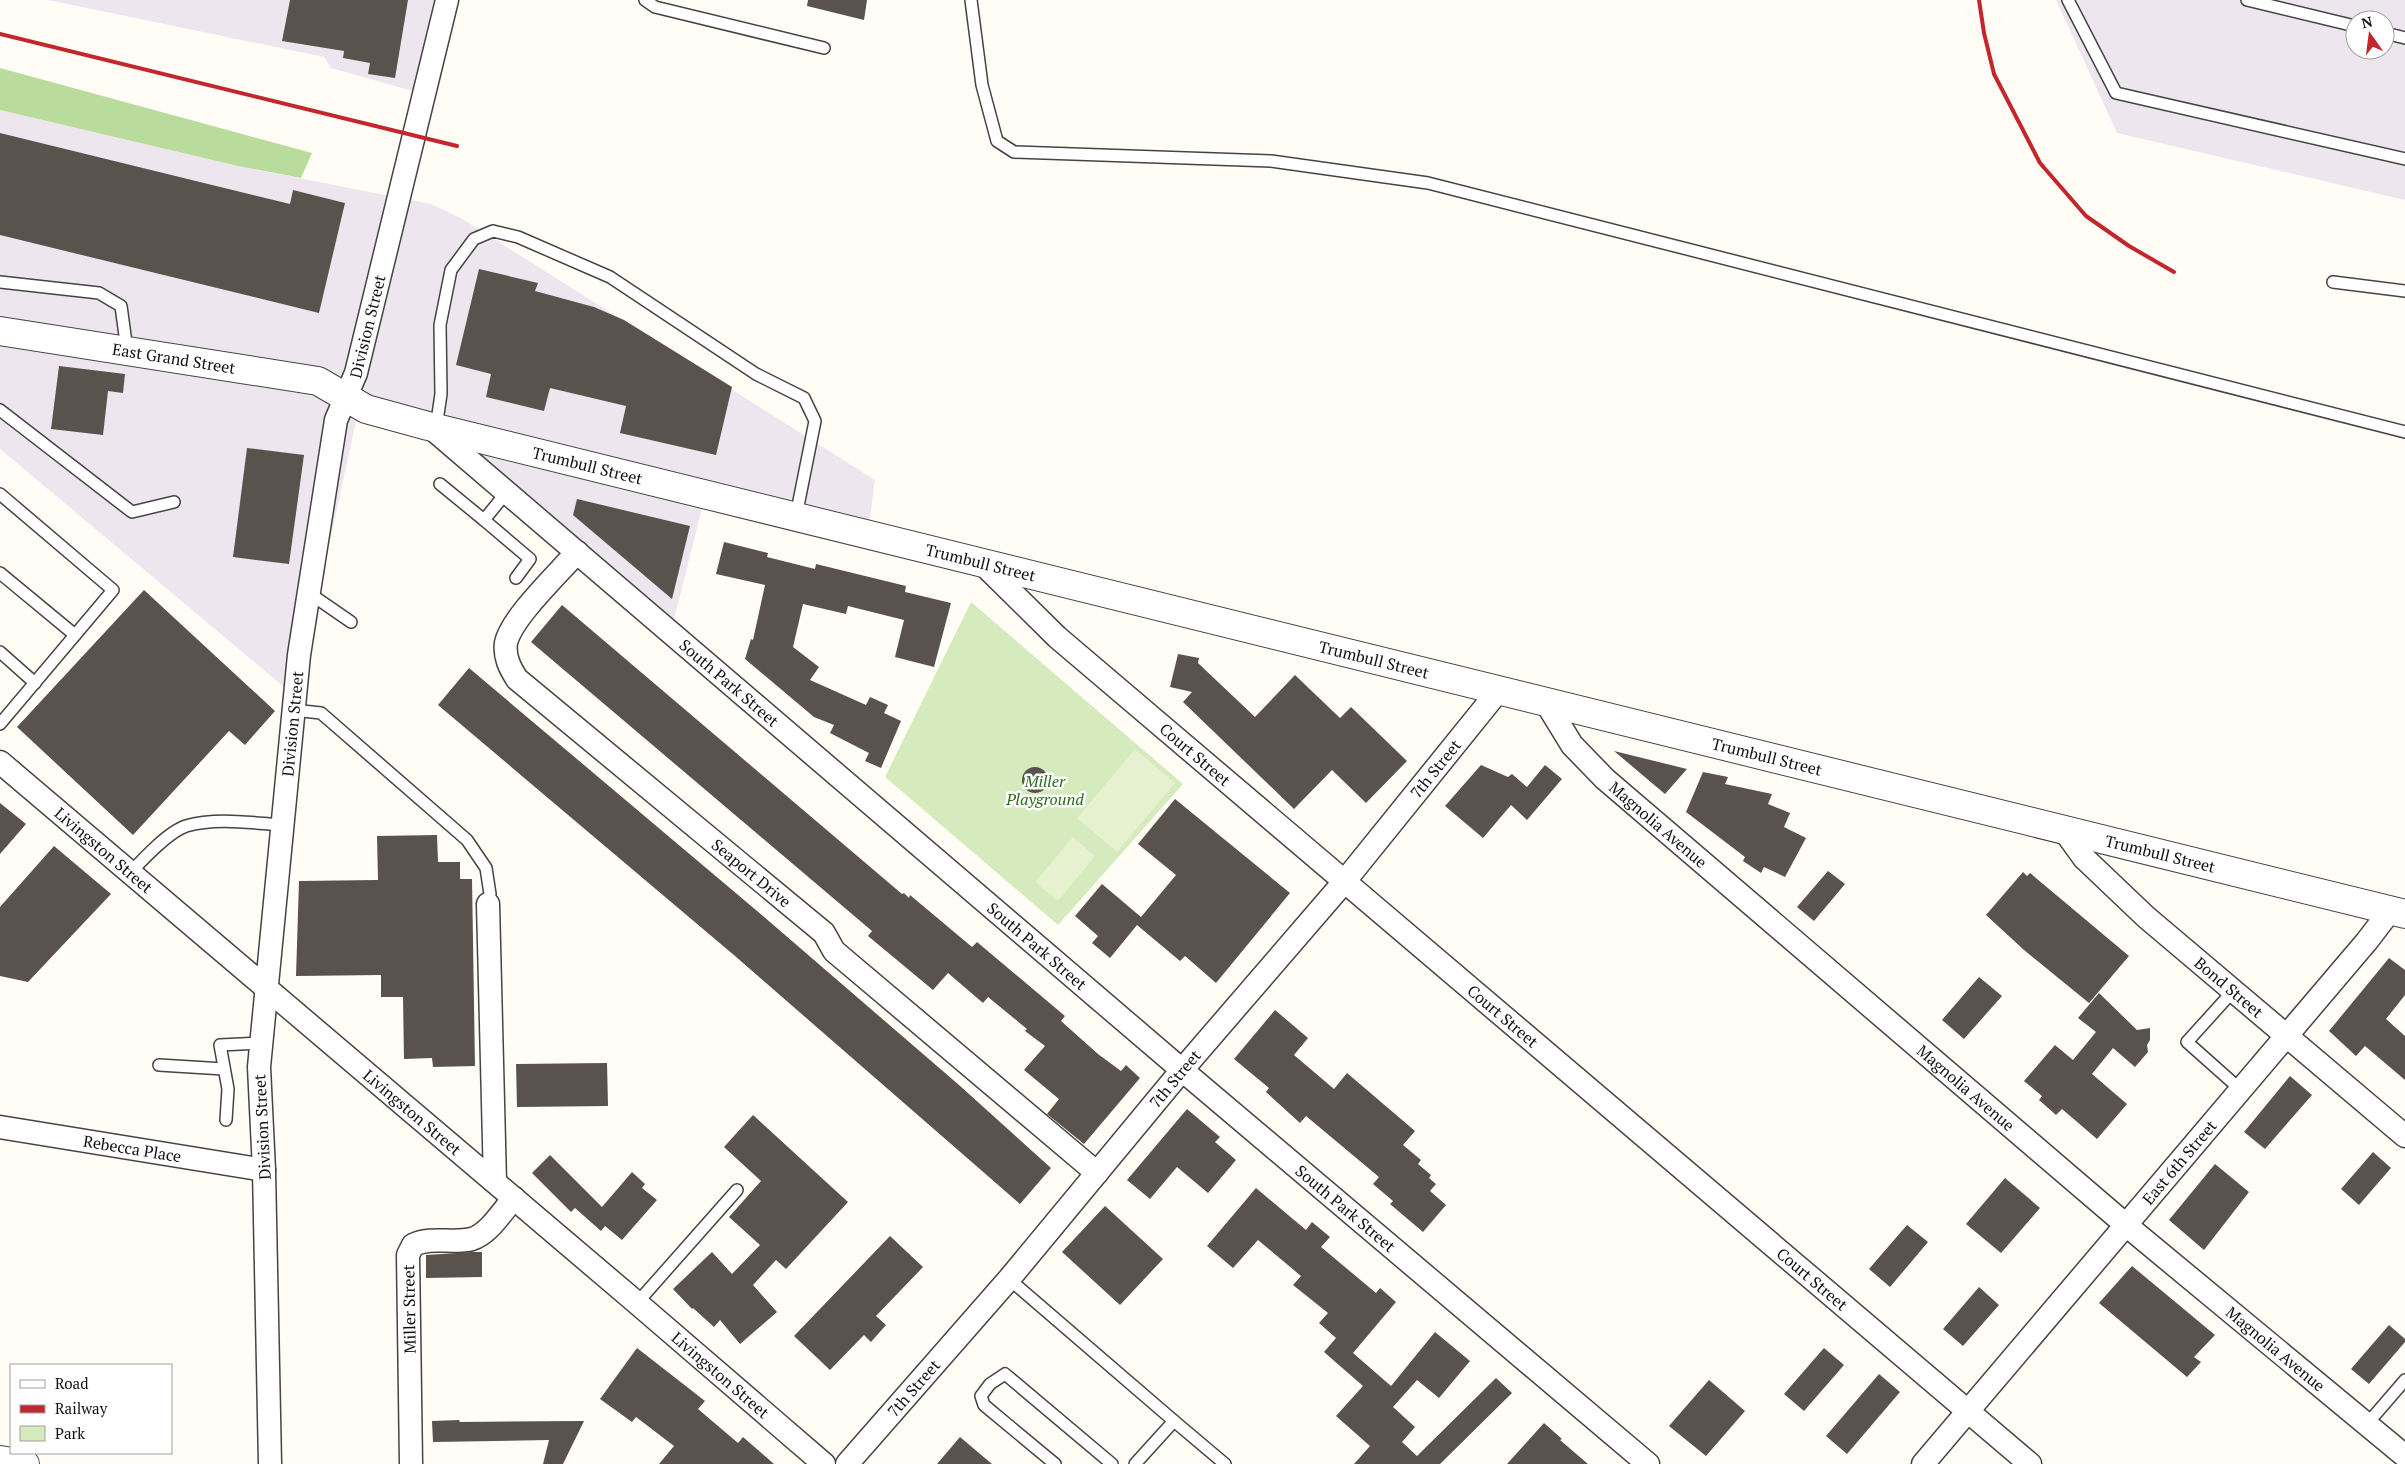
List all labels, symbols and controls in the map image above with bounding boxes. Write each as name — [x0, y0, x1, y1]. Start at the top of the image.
north arrow — [2345, 10, 2395, 60]
text: N — [2359, 11, 2375, 32]
street label: Division Street — [344, 272, 391, 380]
street label: East Grand Street — [111, 338, 237, 379]
street label: Trumbull Street — [530, 441, 645, 490]
street label: Trumbull Street — [923, 538, 1038, 587]
street label: South Park Street — [675, 634, 784, 732]
street label: Trumbull Street — [1316, 635, 1431, 684]
street label: Division Street — [276, 670, 308, 778]
street label: Court Street — [1155, 718, 1235, 791]
street label: Trumbull Street — [1710, 732, 1824, 781]
street label: 7th Street — [1405, 735, 1466, 803]
park label: Miller Playground — [1005, 770, 1084, 810]
street label: Magnolia Avenue — [1604, 776, 1712, 873]
street label: Livingston Street — [50, 802, 157, 898]
street label: Trumbull Street — [2103, 829, 2218, 878]
street label: Seaport Drive — [707, 834, 796, 912]
street label: South Park Street — [983, 897, 1091, 995]
street label: Bond Street — [2190, 952, 2268, 1023]
street label: Court Street — [1463, 980, 1543, 1052]
street label: Magnolia Avenue — [1912, 1040, 2020, 1136]
street label: 7th Street — [1144, 1045, 1206, 1113]
street label: Livingston Street — [359, 1064, 466, 1160]
street label: Division Street — [248, 1074, 276, 1180]
street label: East 6th Street — [2137, 1115, 2222, 1209]
street label: Rebecca Place — [82, 1130, 183, 1167]
street label: South Park Street — [1291, 1160, 1400, 1257]
street label: Court Street — [1772, 1242, 1852, 1315]
street label: Miller Street — [397, 1264, 421, 1354]
street label: Magnolia Avenue — [2221, 1301, 2330, 1396]
street label: Livingston Street — [667, 1327, 774, 1423]
street label: 7th Street — [882, 1354, 945, 1422]
legend — [10, 1364, 172, 1454]
text: Road — [55, 1373, 88, 1393]
text: Railway — [55, 1398, 108, 1418]
text: Park — [55, 1423, 85, 1443]

